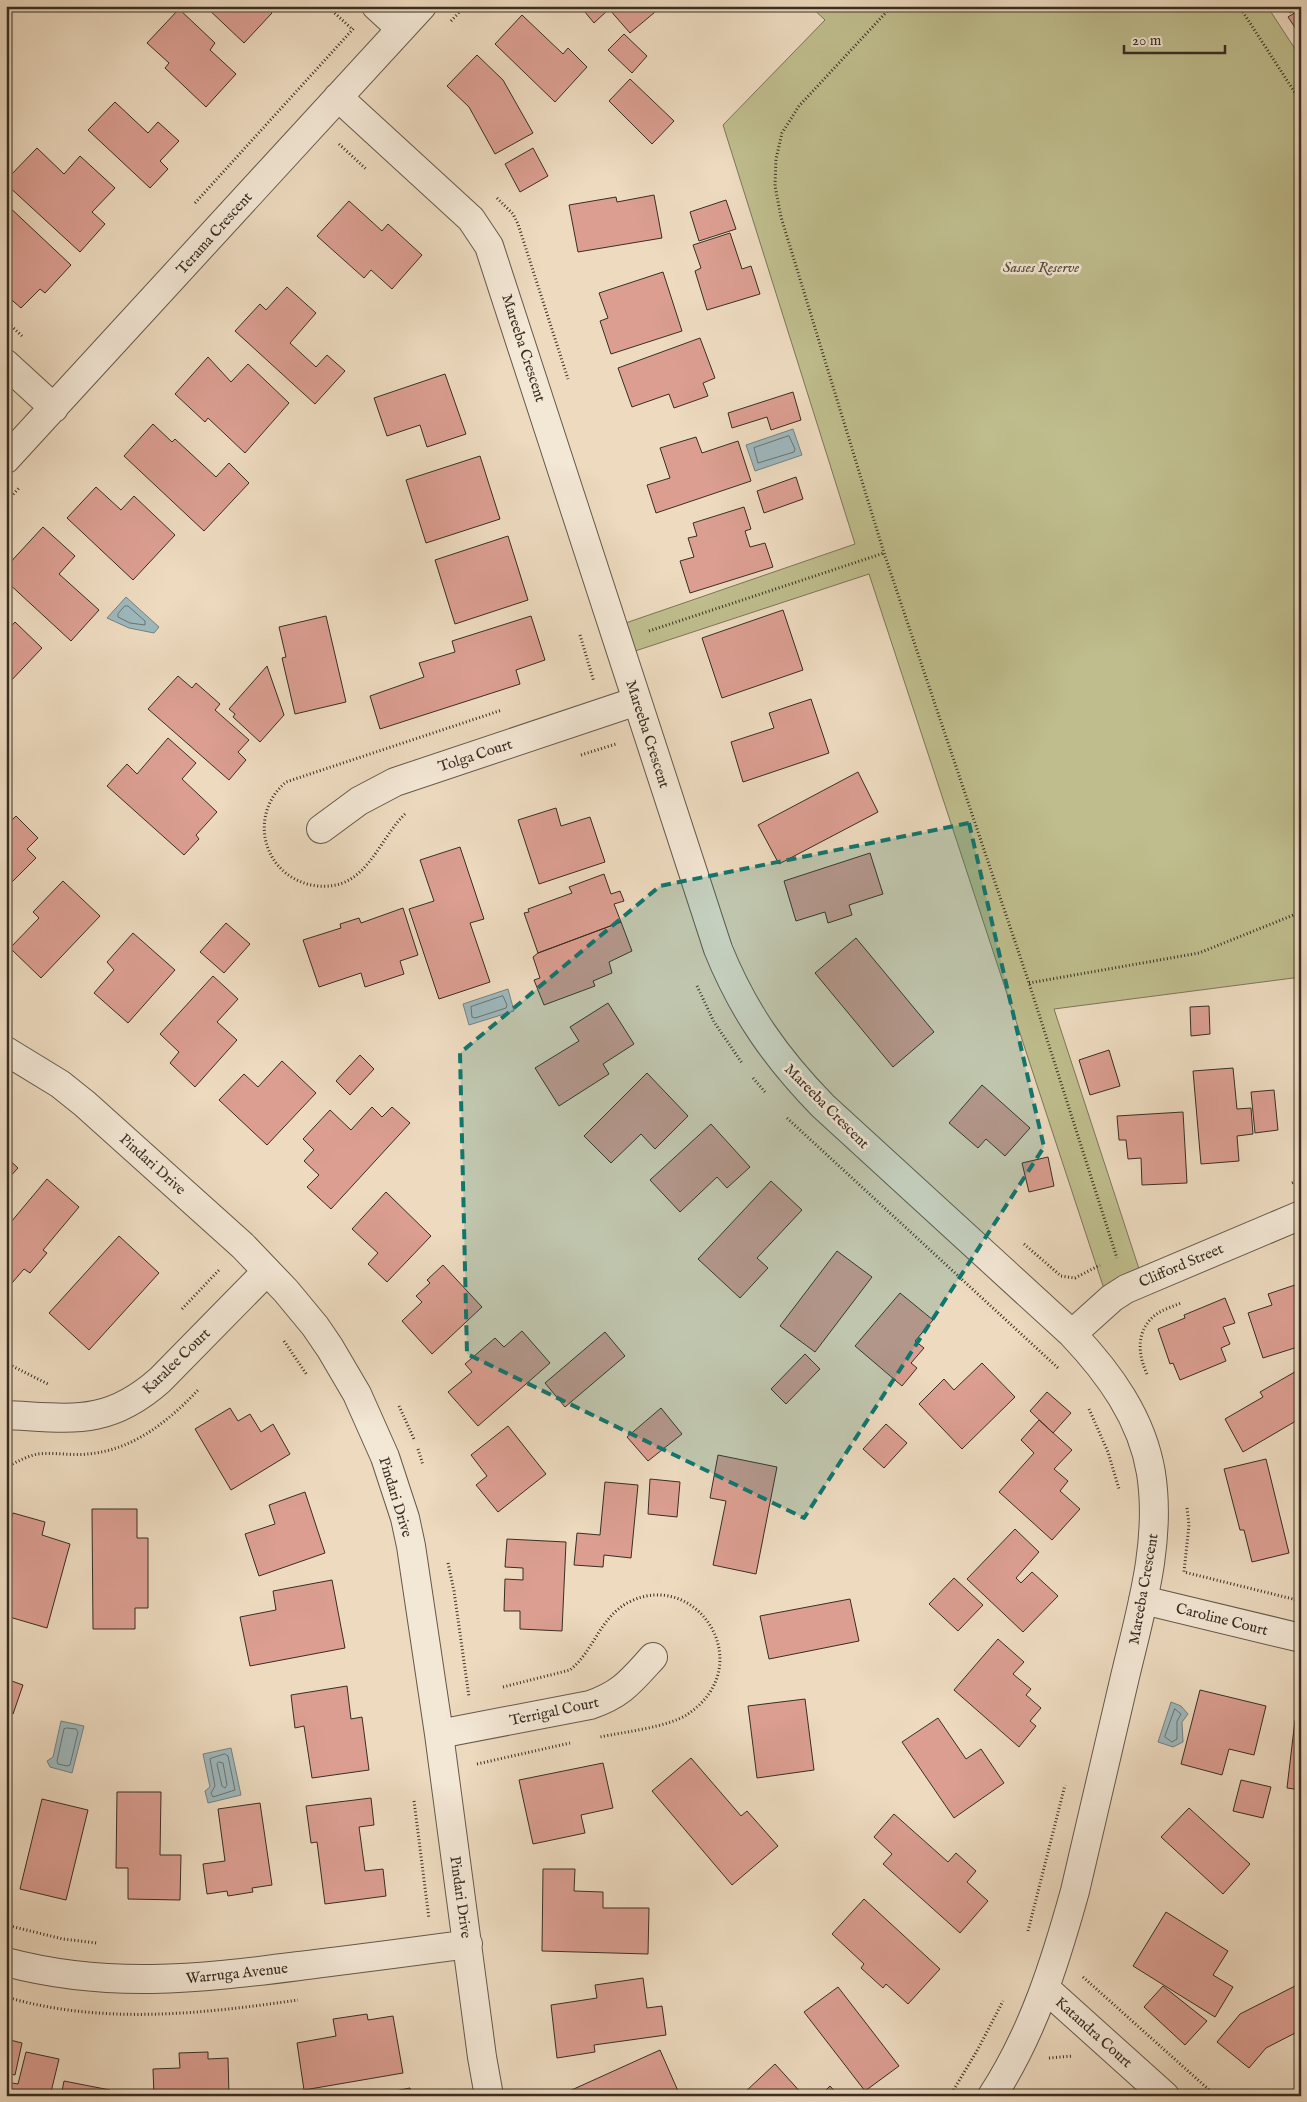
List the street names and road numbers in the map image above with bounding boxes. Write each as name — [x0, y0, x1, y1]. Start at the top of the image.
street label: Terama Crescent — [172, 188, 256, 279]
street label: Mareeba Crescent — [497, 292, 550, 405]
street label: Mareeba Crescent — [621, 678, 674, 791]
street label: Tolga Court — [436, 735, 515, 776]
street label: Mareeba Crescent — [780, 1060, 873, 1153]
street label: Pindari Drive — [116, 1130, 190, 1199]
street label: Clifford Street — [1136, 1239, 1226, 1292]
street label: Karalee Court — [138, 1324, 214, 1399]
street label: Pindari Drive — [374, 1455, 417, 1540]
street label: Mareeba Crescent — [1124, 1532, 1163, 1646]
street label: Caroline Court — [1174, 1599, 1270, 1640]
street label: Terrigal Court — [508, 1693, 600, 1730]
street label: Pindari Drive — [445, 1855, 476, 1940]
street label: Warruga Avenue — [185, 1959, 289, 1988]
street label: Katandra Court — [1051, 1993, 1136, 2072]

